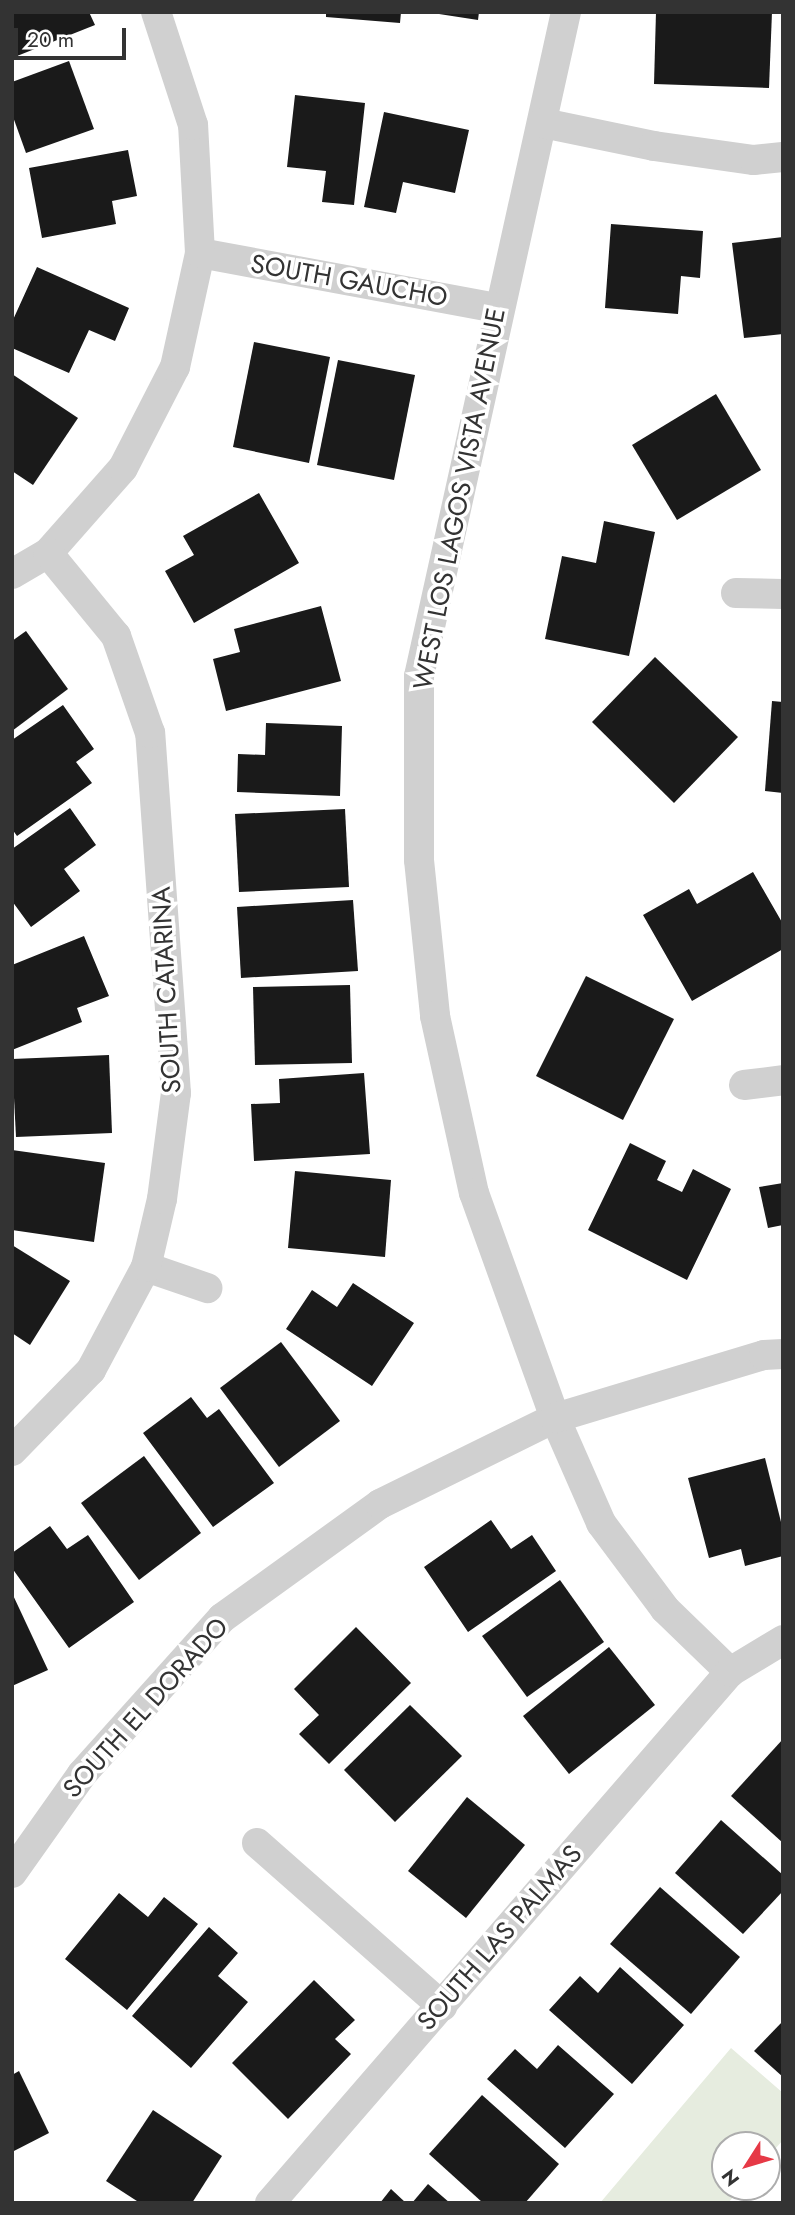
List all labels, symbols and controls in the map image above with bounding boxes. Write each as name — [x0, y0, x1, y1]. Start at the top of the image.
scale bar — [18, 14, 130, 58]
text: 20 m — [27, 25, 74, 55]
street label: SOUTH GAUCHO — [248, 248, 450, 314]
street label: WEST LOS LAGOS VISTA AVENUE — [408, 305, 512, 693]
street label: SOUTH CATARINA — [146, 886, 188, 1094]
street label: SOUTH EL DORADO — [57, 1612, 235, 1804]
street label: SOUTH LAS PALMAS — [411, 1839, 589, 2037]
north arrow — [711, 2131, 781, 2201]
text: N — [715, 2164, 746, 2192]

